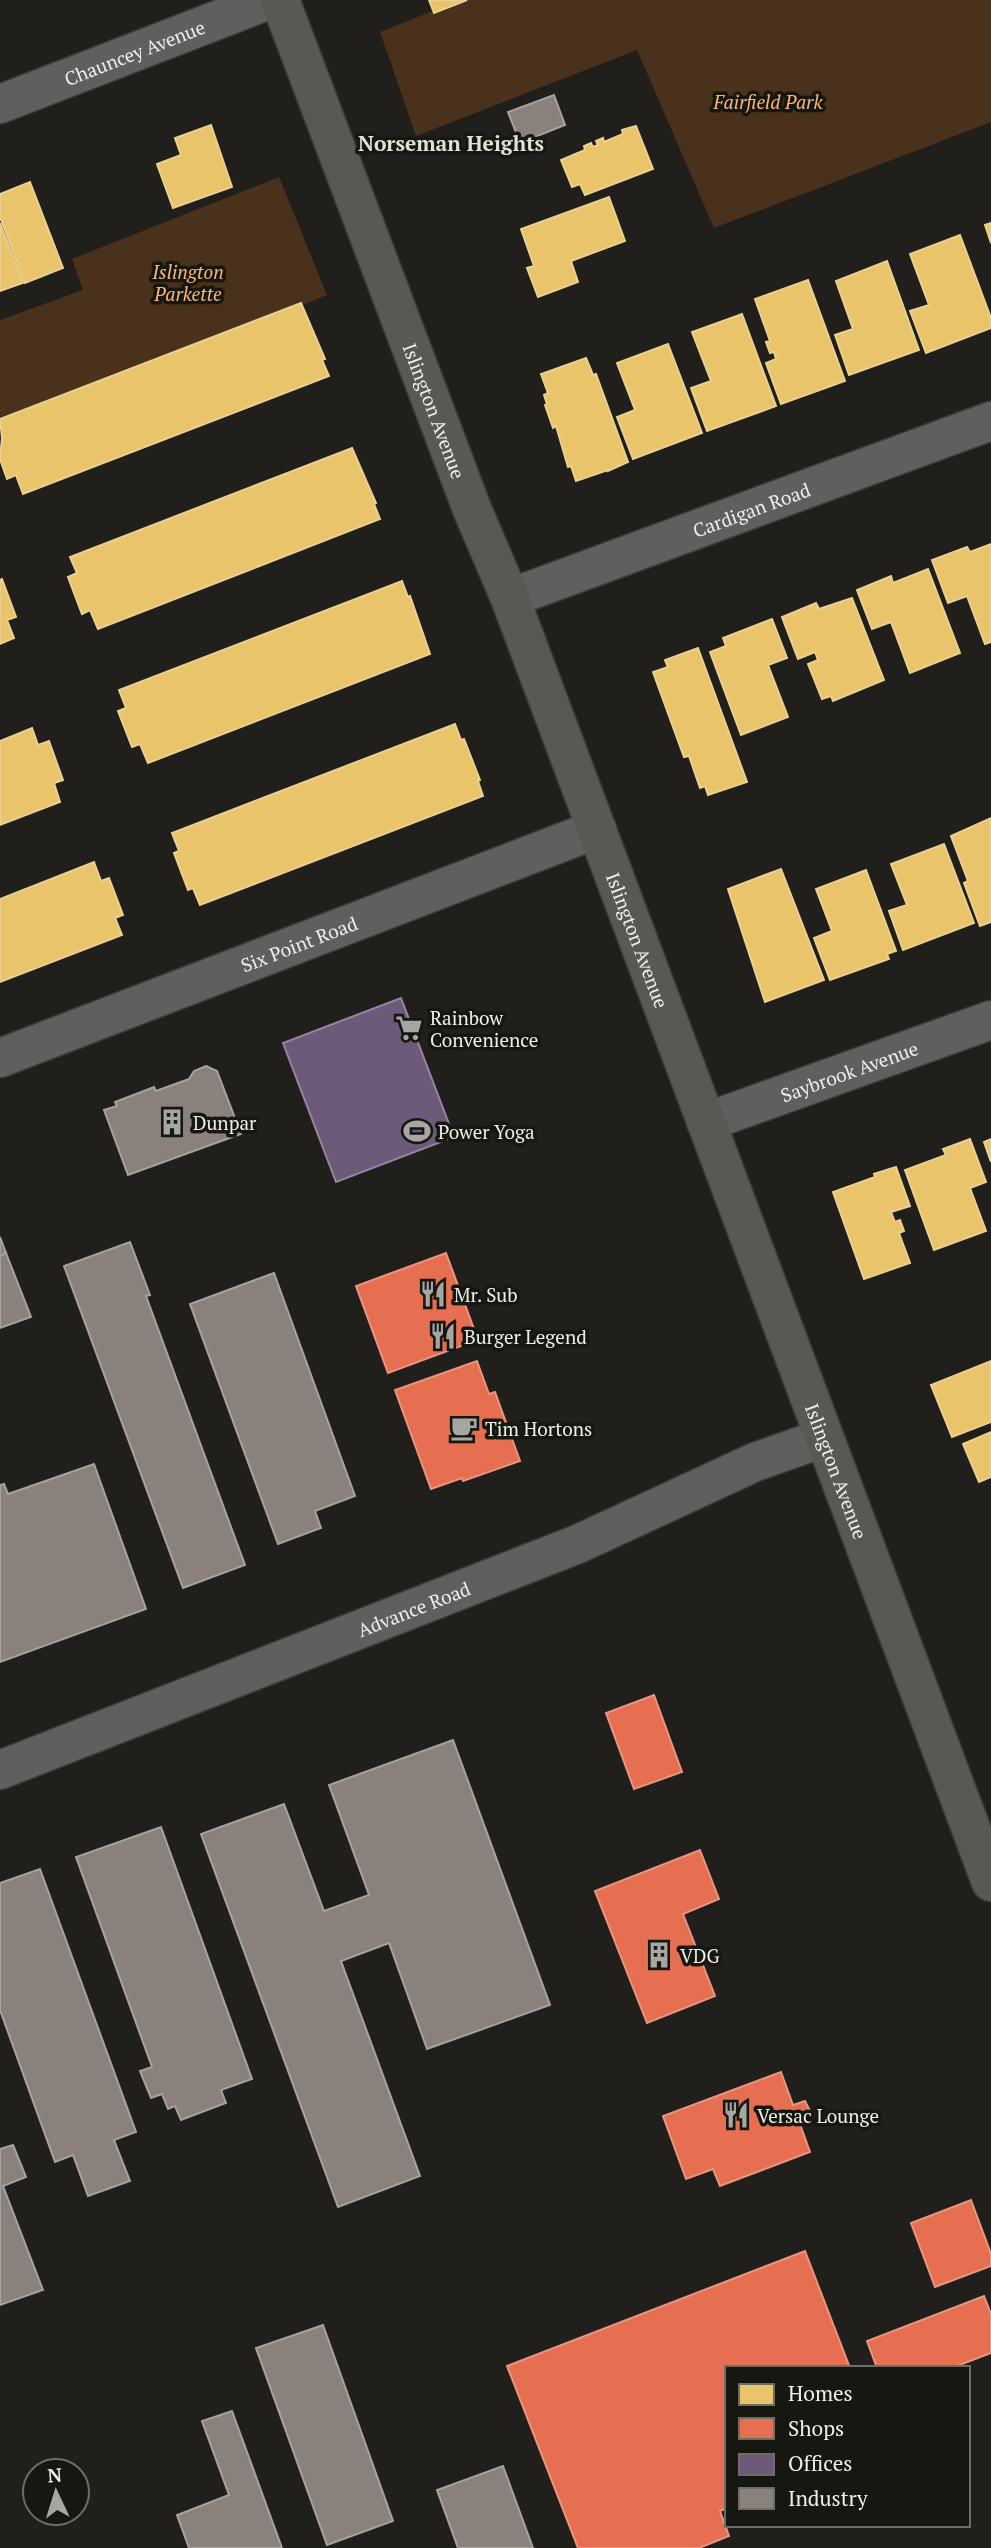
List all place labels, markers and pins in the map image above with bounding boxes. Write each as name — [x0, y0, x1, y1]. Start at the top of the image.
place label: Rainbow Convenience — [430, 1005, 538, 1052]
supermarket icon: Rainbow Convenience — [394, 1013, 424, 1043]
building icon: Dunpar — [157, 1107, 187, 1137]
place label: Dunpar — [193, 1110, 257, 1135]
sports icon: Power Yoga — [402, 1116, 432, 1146]
place label: Power Yoga — [438, 1119, 535, 1144]
restaurant icon: Mr. Sub — [418, 1279, 448, 1309]
place label: Mr. Sub — [454, 1282, 518, 1307]
restaurant icon: Burger Legend — [428, 1321, 458, 1351]
place label: Burger Legend — [464, 1324, 587, 1349]
cafe icon: Tim Hortons — [449, 1413, 479, 1443]
place label: Tim Hortons — [485, 1416, 592, 1441]
building icon: VDG — [644, 1940, 674, 1970]
place label: VDG — [680, 1943, 720, 1968]
restaurant icon: Versac Lounge — [721, 2100, 751, 2130]
place label: Versac Lounge — [757, 2103, 879, 2128]

